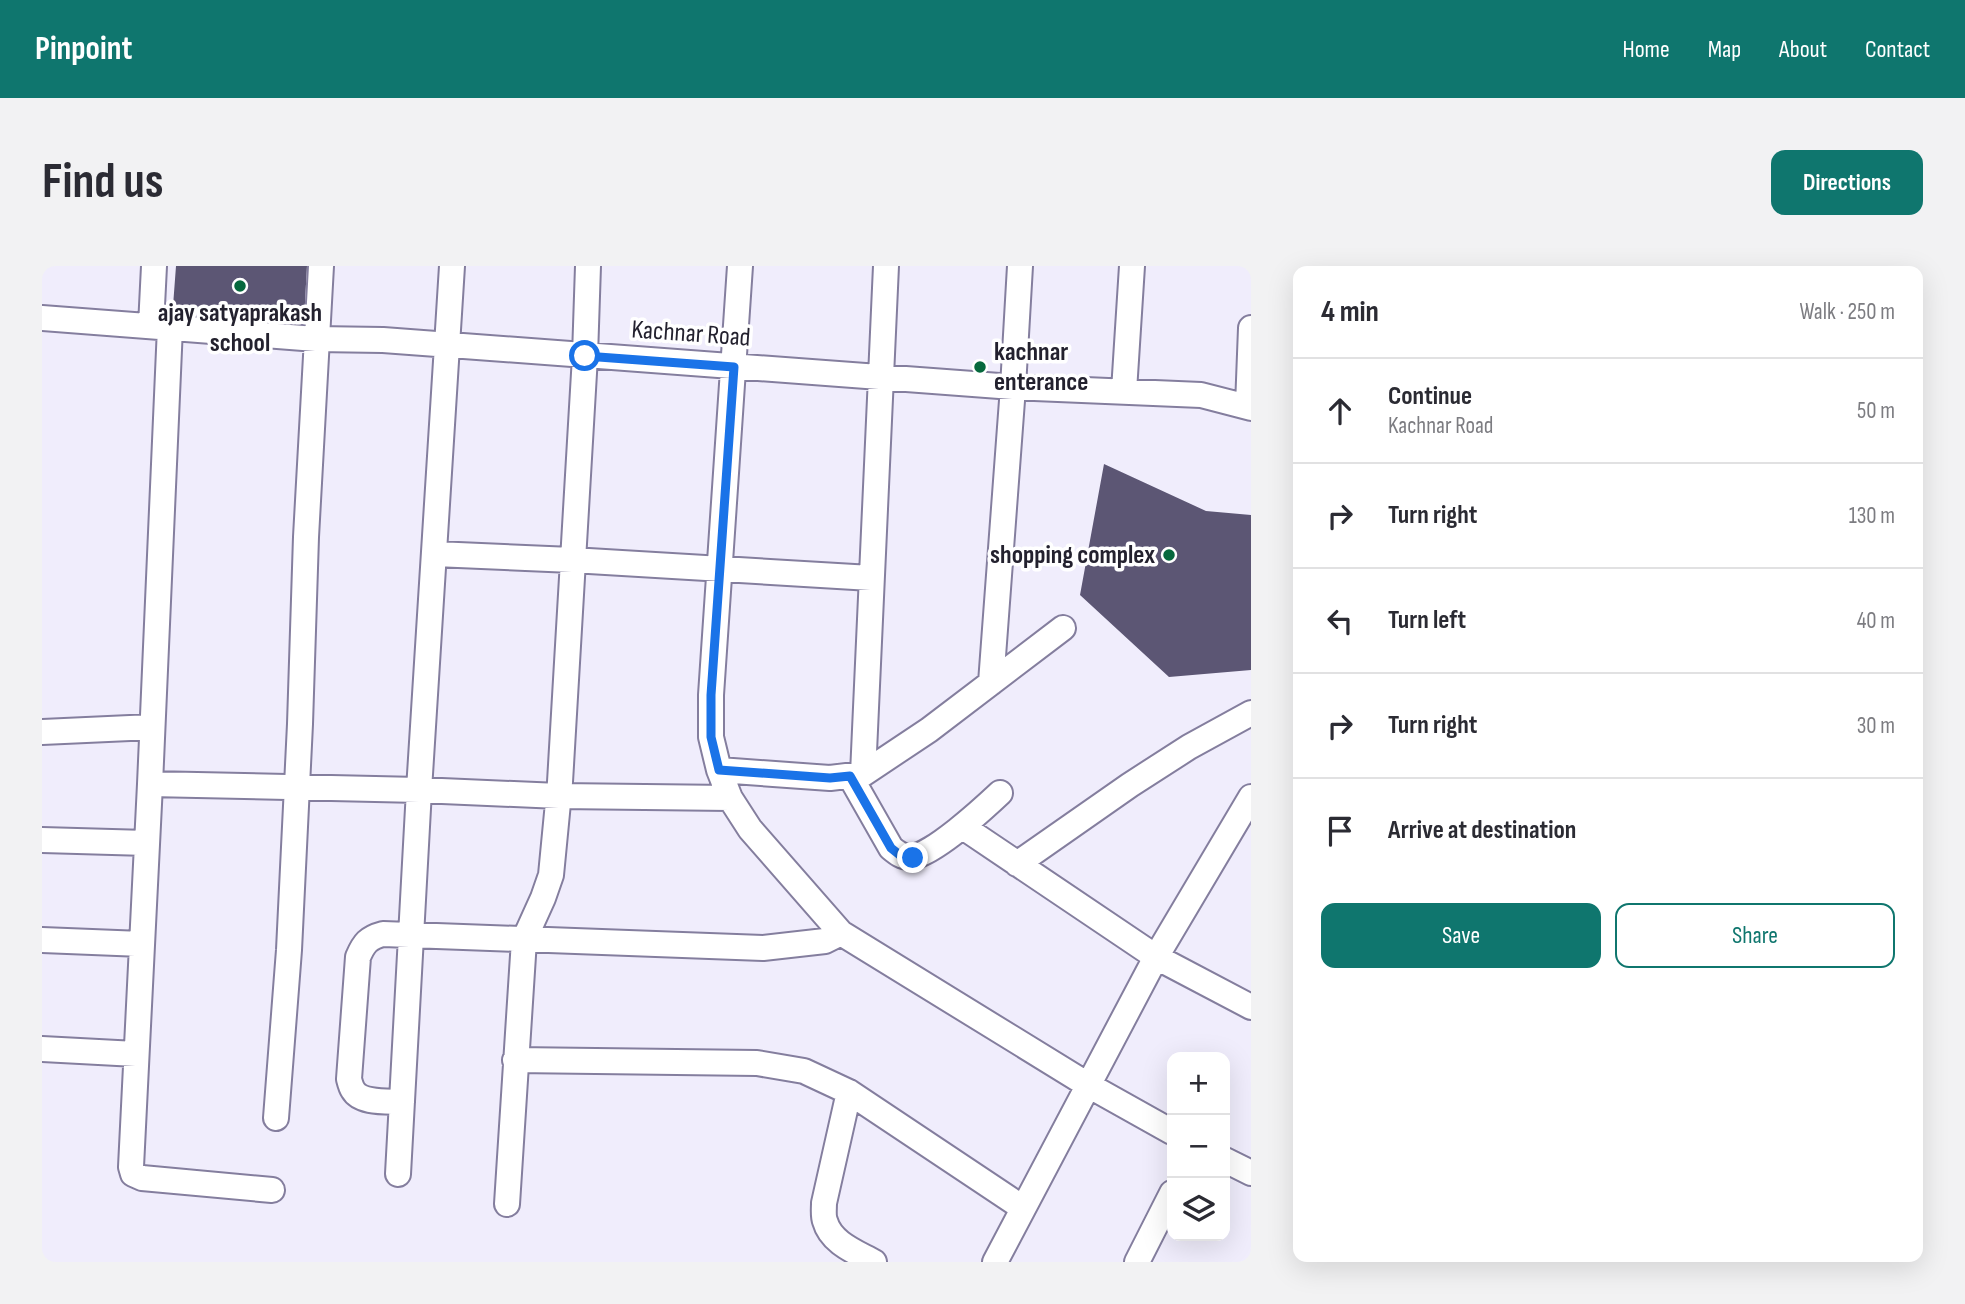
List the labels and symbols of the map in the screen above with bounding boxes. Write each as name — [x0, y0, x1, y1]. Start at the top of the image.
marker: ajay satyaprakash school — [232, 278, 248, 294]
place label: ajay satyaprakash school — [158, 298, 322, 359]
street label: Kachnar Road — [630, 314, 752, 354]
place label: kachnar enterance — [994, 337, 1088, 398]
route start — [569, 340, 600, 371]
marker: kachnar enterance — [972, 359, 988, 375]
place label: shopping complex — [990, 540, 1155, 571]
marker: shopping complex — [1161, 547, 1177, 563]
route end — [897, 842, 928, 873]

